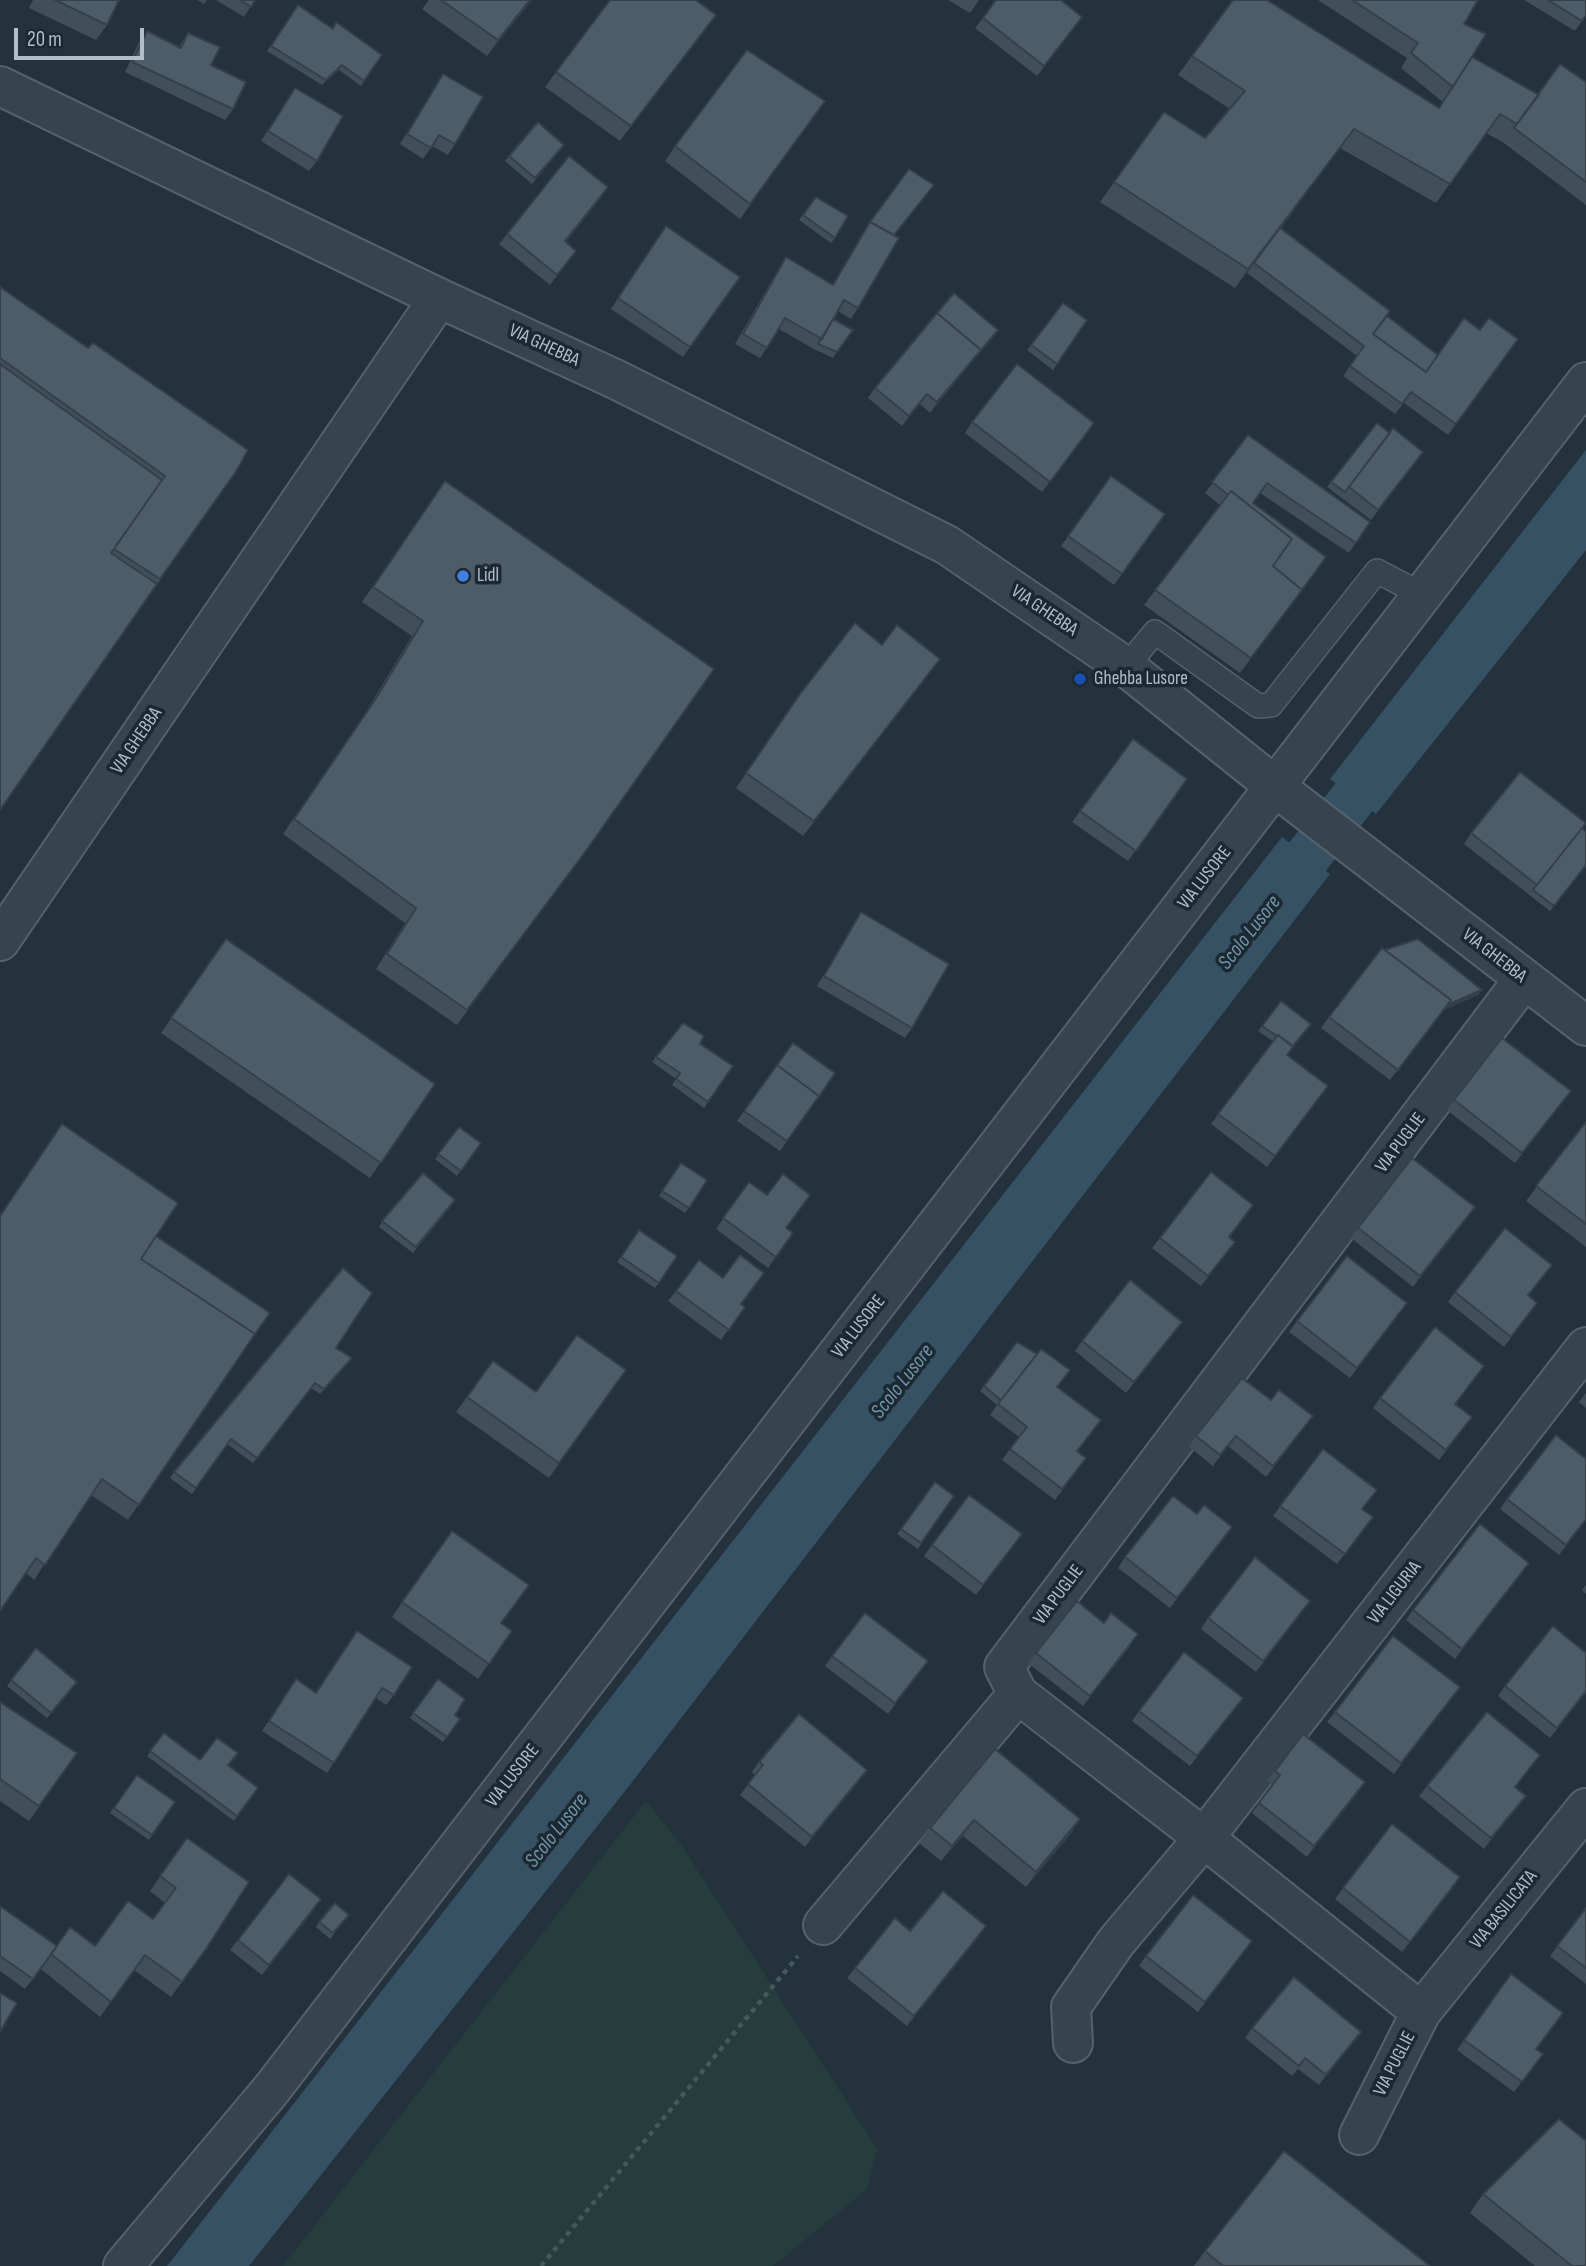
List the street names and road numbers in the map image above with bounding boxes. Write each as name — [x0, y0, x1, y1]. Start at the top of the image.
street label: VIA GHEBBA — [505, 320, 583, 372]
street label: VIA GHEBBA — [1006, 580, 1082, 642]
street label: VIA GHEBBA — [106, 703, 168, 779]
street label: VIA LUSORE — [1173, 842, 1237, 914]
street label: VIA GHEBBA — [1457, 924, 1531, 988]
street label: VIA PUGLIE — [1371, 1109, 1431, 1177]
street label: VIA LUSORE — [827, 1291, 891, 1363]
street label: VIA LIGURIA — [1363, 1557, 1427, 1629]
street label: VIA PUGLIE — [1029, 1561, 1089, 1629]
street label: VIA LUSORE — [481, 1740, 545, 1812]
street label: VIA BASILICATA — [1465, 1866, 1543, 1954]
street label: VIA PUGLIE — [1369, 2028, 1421, 2100]

